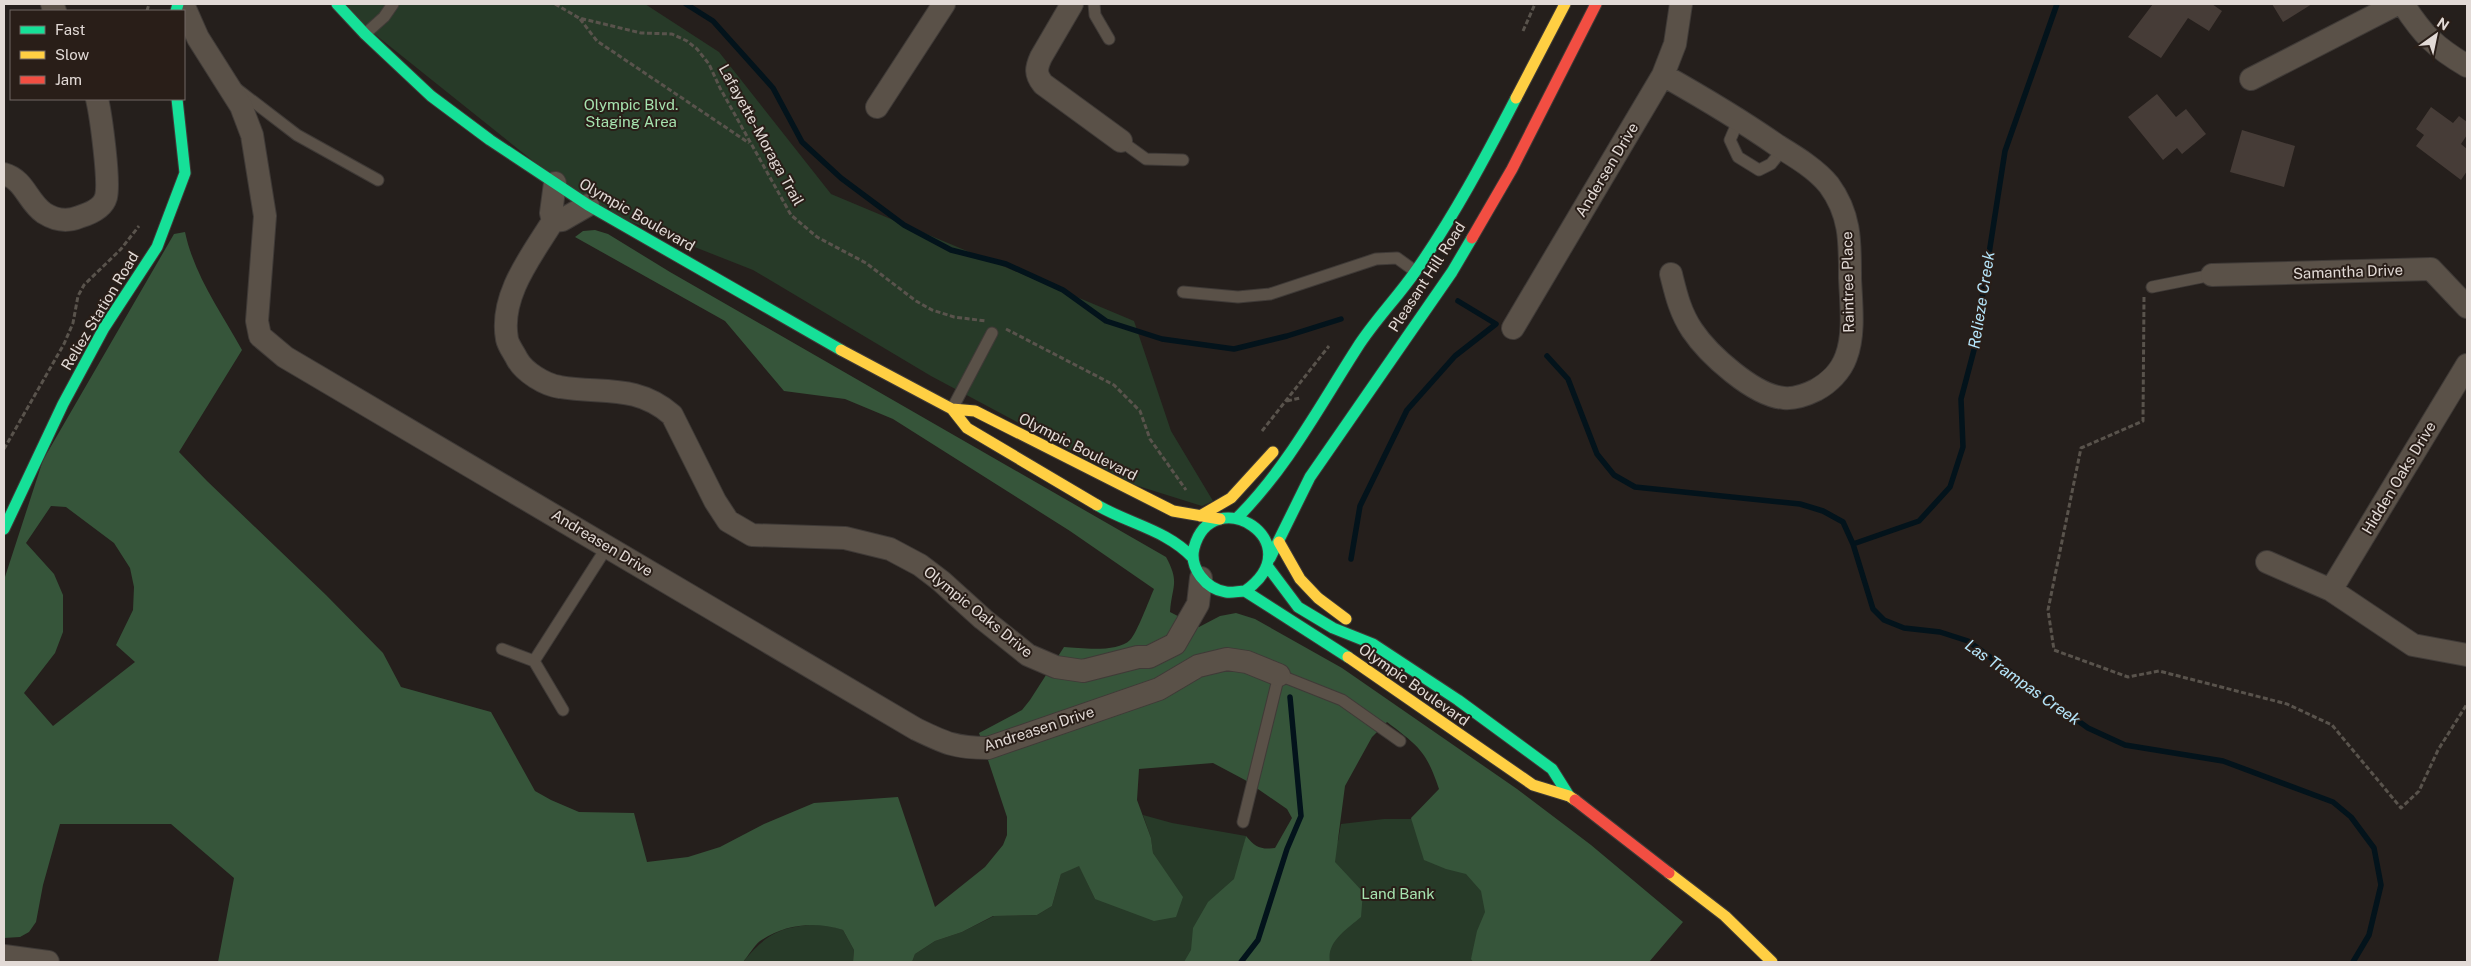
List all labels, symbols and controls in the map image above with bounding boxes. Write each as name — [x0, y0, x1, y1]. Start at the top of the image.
legend — [10, 10, 185, 100]
north arrow — [2411, 10, 2461, 60]
text: N — [2434, 14, 2452, 34]
text: Fast — [55, 21, 85, 38]
text: Slow — [55, 46, 90, 63]
street label: Lafayette-Moraga Trail — [716, 61, 807, 208]
text: Jam — [55, 71, 82, 88]
park label: Olympic Blvd. Staging Area — [584, 96, 678, 130]
street label: Andersen Drive — [1572, 120, 1641, 220]
street label: Olympic Boulevard — [576, 175, 698, 255]
street label: Pleasant Hill Road — [1385, 219, 1468, 335]
street label: Raintree Place — [1838, 231, 1857, 333]
street label: Reliez Station Road — [57, 248, 142, 373]
water label: Relieze Creek — [1964, 250, 1999, 350]
street label: Samantha Drive — [2293, 261, 2403, 282]
street label: Olympic Boulevard — [1016, 409, 1140, 484]
street label: Hidden Oaks Drive — [2358, 418, 2439, 537]
street label: Andreasen Drive — [549, 506, 656, 579]
street label: Olympic Oaks Drive — [921, 563, 1036, 661]
water label: Las Trampas Creek — [1961, 635, 2084, 730]
street label: Olympic Boulevard — [1356, 640, 1473, 729]
street label: Andreasen Drive — [982, 703, 1096, 754]
park label: Land Bank — [1361, 885, 1435, 902]

